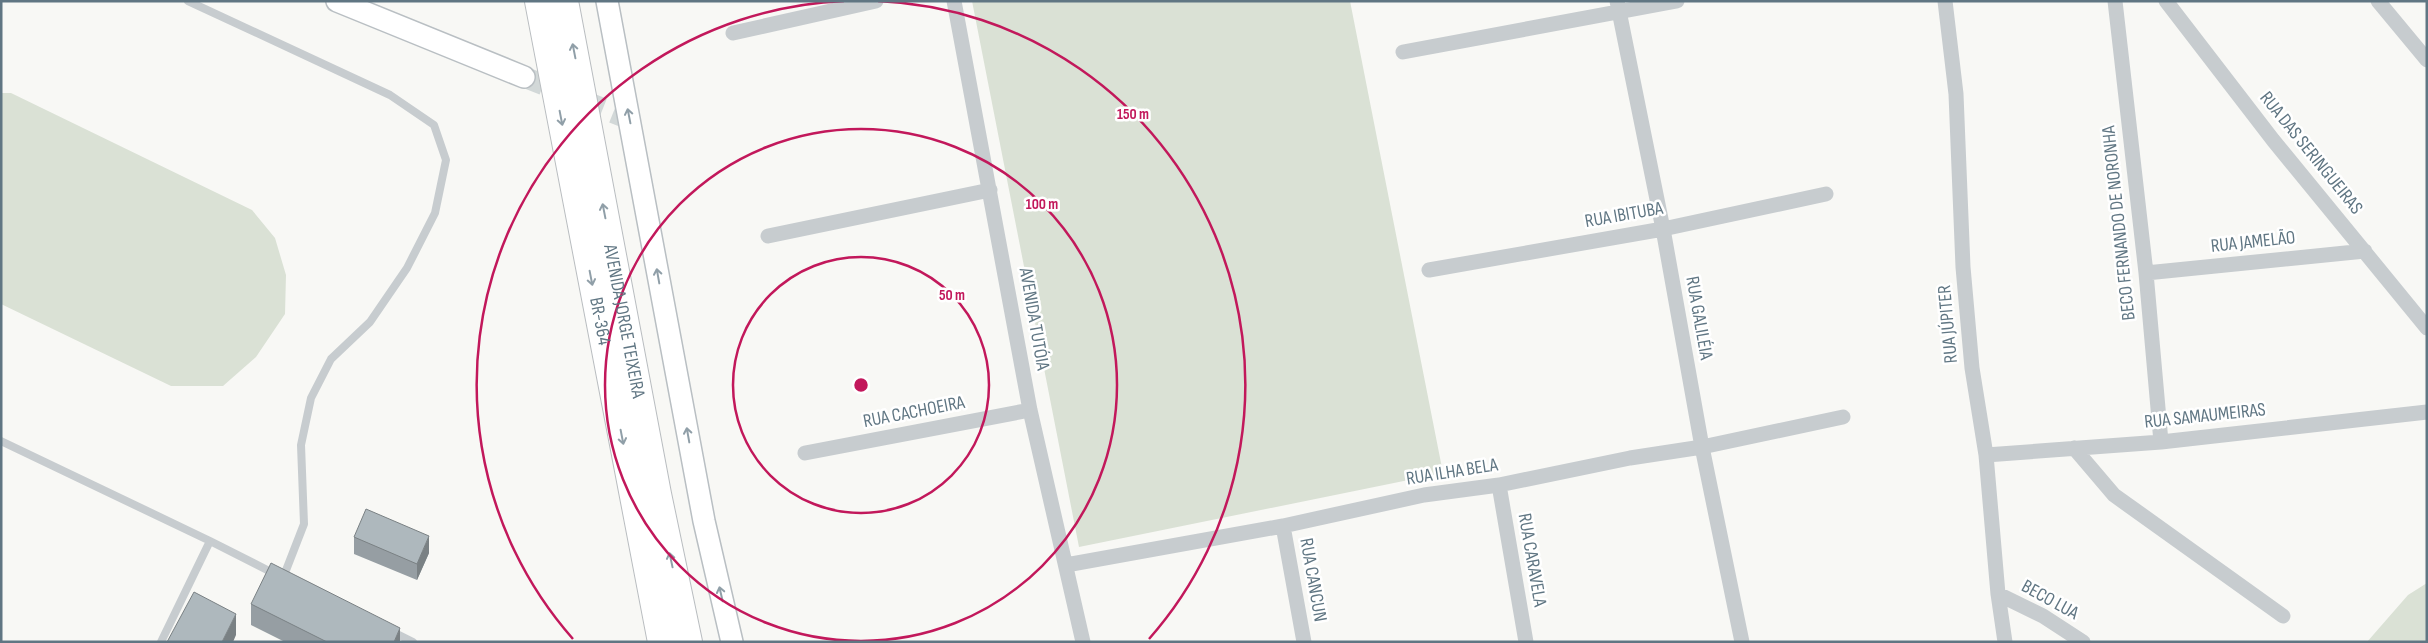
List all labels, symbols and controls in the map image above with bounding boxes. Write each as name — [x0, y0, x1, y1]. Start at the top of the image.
one-way arrow — [568, 44, 578, 60]
street label: RUA DAS SERINGUEIRAS — [2254, 87, 2368, 219]
text: 150 m — [1117, 105, 1149, 124]
one-way arrow — [623, 108, 633, 124]
one-way arrow — [557, 109, 567, 125]
street label: BECO FERNANDO DE NORONHA — [2097, 124, 2141, 321]
text: 100 m — [1026, 195, 1058, 214]
street label: RUA IBITUBA — [1583, 197, 1666, 233]
one-way arrow — [598, 204, 608, 220]
street label: RUA JAMELÃO — [2210, 226, 2296, 258]
street label: AVENIDA JORGE TEIXEIRA — [598, 242, 650, 401]
street label: AVENIDA TUTÓIA — [1014, 265, 1054, 373]
one-way arrow — [653, 268, 663, 284]
one-way arrow — [587, 269, 597, 285]
street label: RUA GALILÉIA — [1680, 274, 1718, 362]
street label: RUA JÚPITER — [1933, 284, 1963, 364]
text: 50 m — [939, 286, 965, 305]
street label: BR-364 — [585, 295, 616, 347]
centre of rings — [852, 376, 870, 394]
street label: RUA CACHOEIRA — [861, 391, 968, 433]
street label: RUA SAMAUMEIRAS — [2143, 398, 2267, 434]
one-way arrow — [682, 428, 692, 444]
one-way arrow — [618, 429, 628, 445]
street label: RUA ILHA BELA — [1405, 453, 1500, 491]
street label: RUA CARAVELA — [1512, 512, 1552, 609]
street label: RUA CANCUN — [1294, 536, 1332, 624]
one-way arrow — [665, 552, 675, 568]
street label: BECO LUA — [2017, 575, 2083, 625]
one-way arrow — [716, 587, 725, 603]

